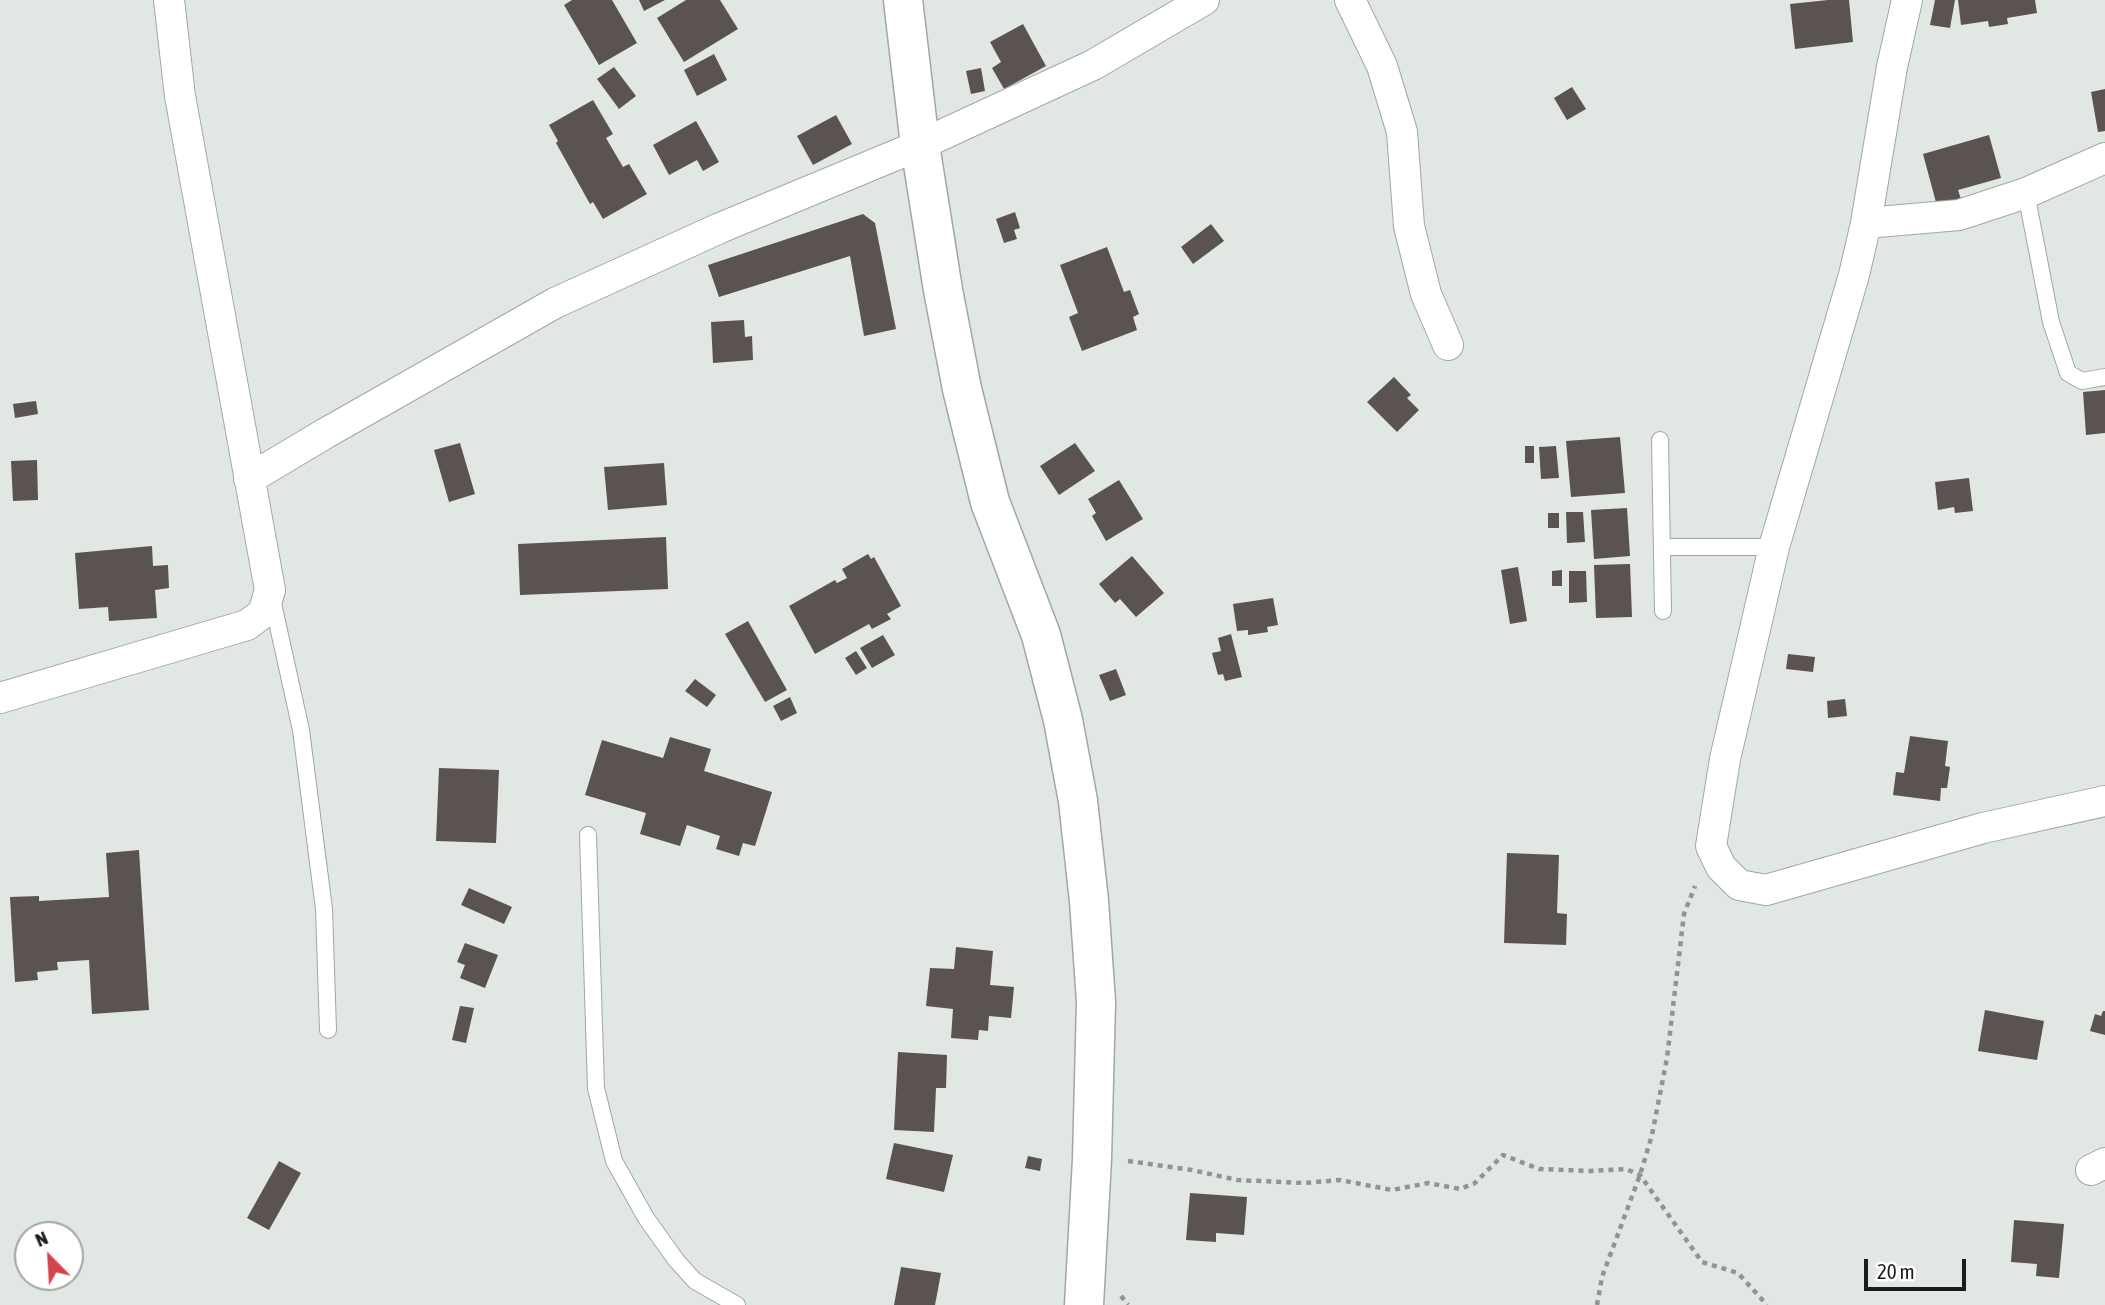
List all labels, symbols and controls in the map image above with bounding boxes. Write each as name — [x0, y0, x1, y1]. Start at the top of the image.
north arrow — [14, 1221, 84, 1291]
text: N — [32, 1226, 51, 1251]
scale bar — [1867, 1246, 1968, 1290]
text: 20 m — [1877, 1259, 1915, 1283]

